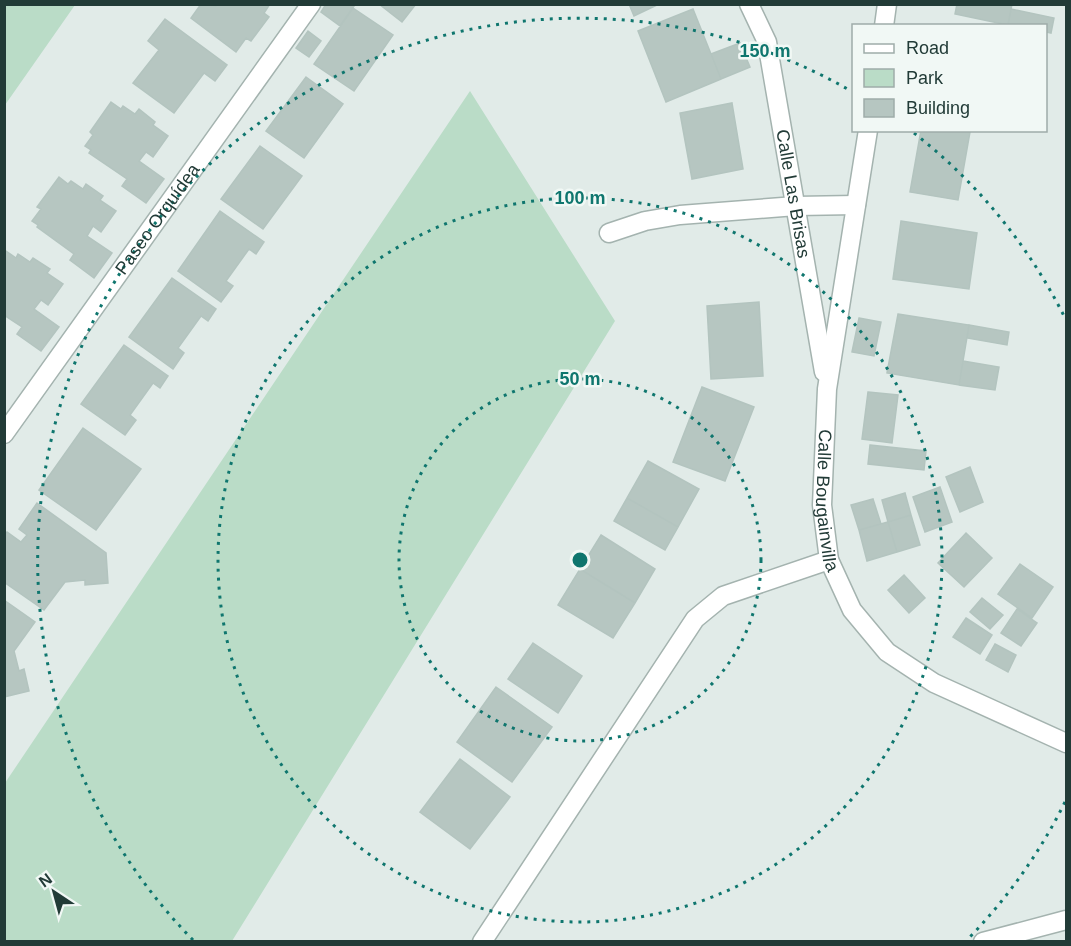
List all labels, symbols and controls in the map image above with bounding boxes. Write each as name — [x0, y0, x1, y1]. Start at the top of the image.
legend — [852, 24, 1047, 132]
text: Road — [906, 38, 949, 58]
text: 150 m — [739, 41, 791, 61]
text: Park — [906, 68, 944, 88]
text: Building — [906, 98, 970, 118]
street label: Calle Las Brisas — [772, 128, 814, 260]
street label: Paseo Orquídea — [111, 159, 204, 278]
text: 100 m — [554, 188, 606, 208]
text: 50 m — [559, 369, 601, 389]
street label: Calle Bougainvilla — [812, 429, 843, 576]
centre of rings — [570, 550, 590, 570]
north arrow — [24, 862, 84, 922]
text: N — [36, 870, 55, 891]

